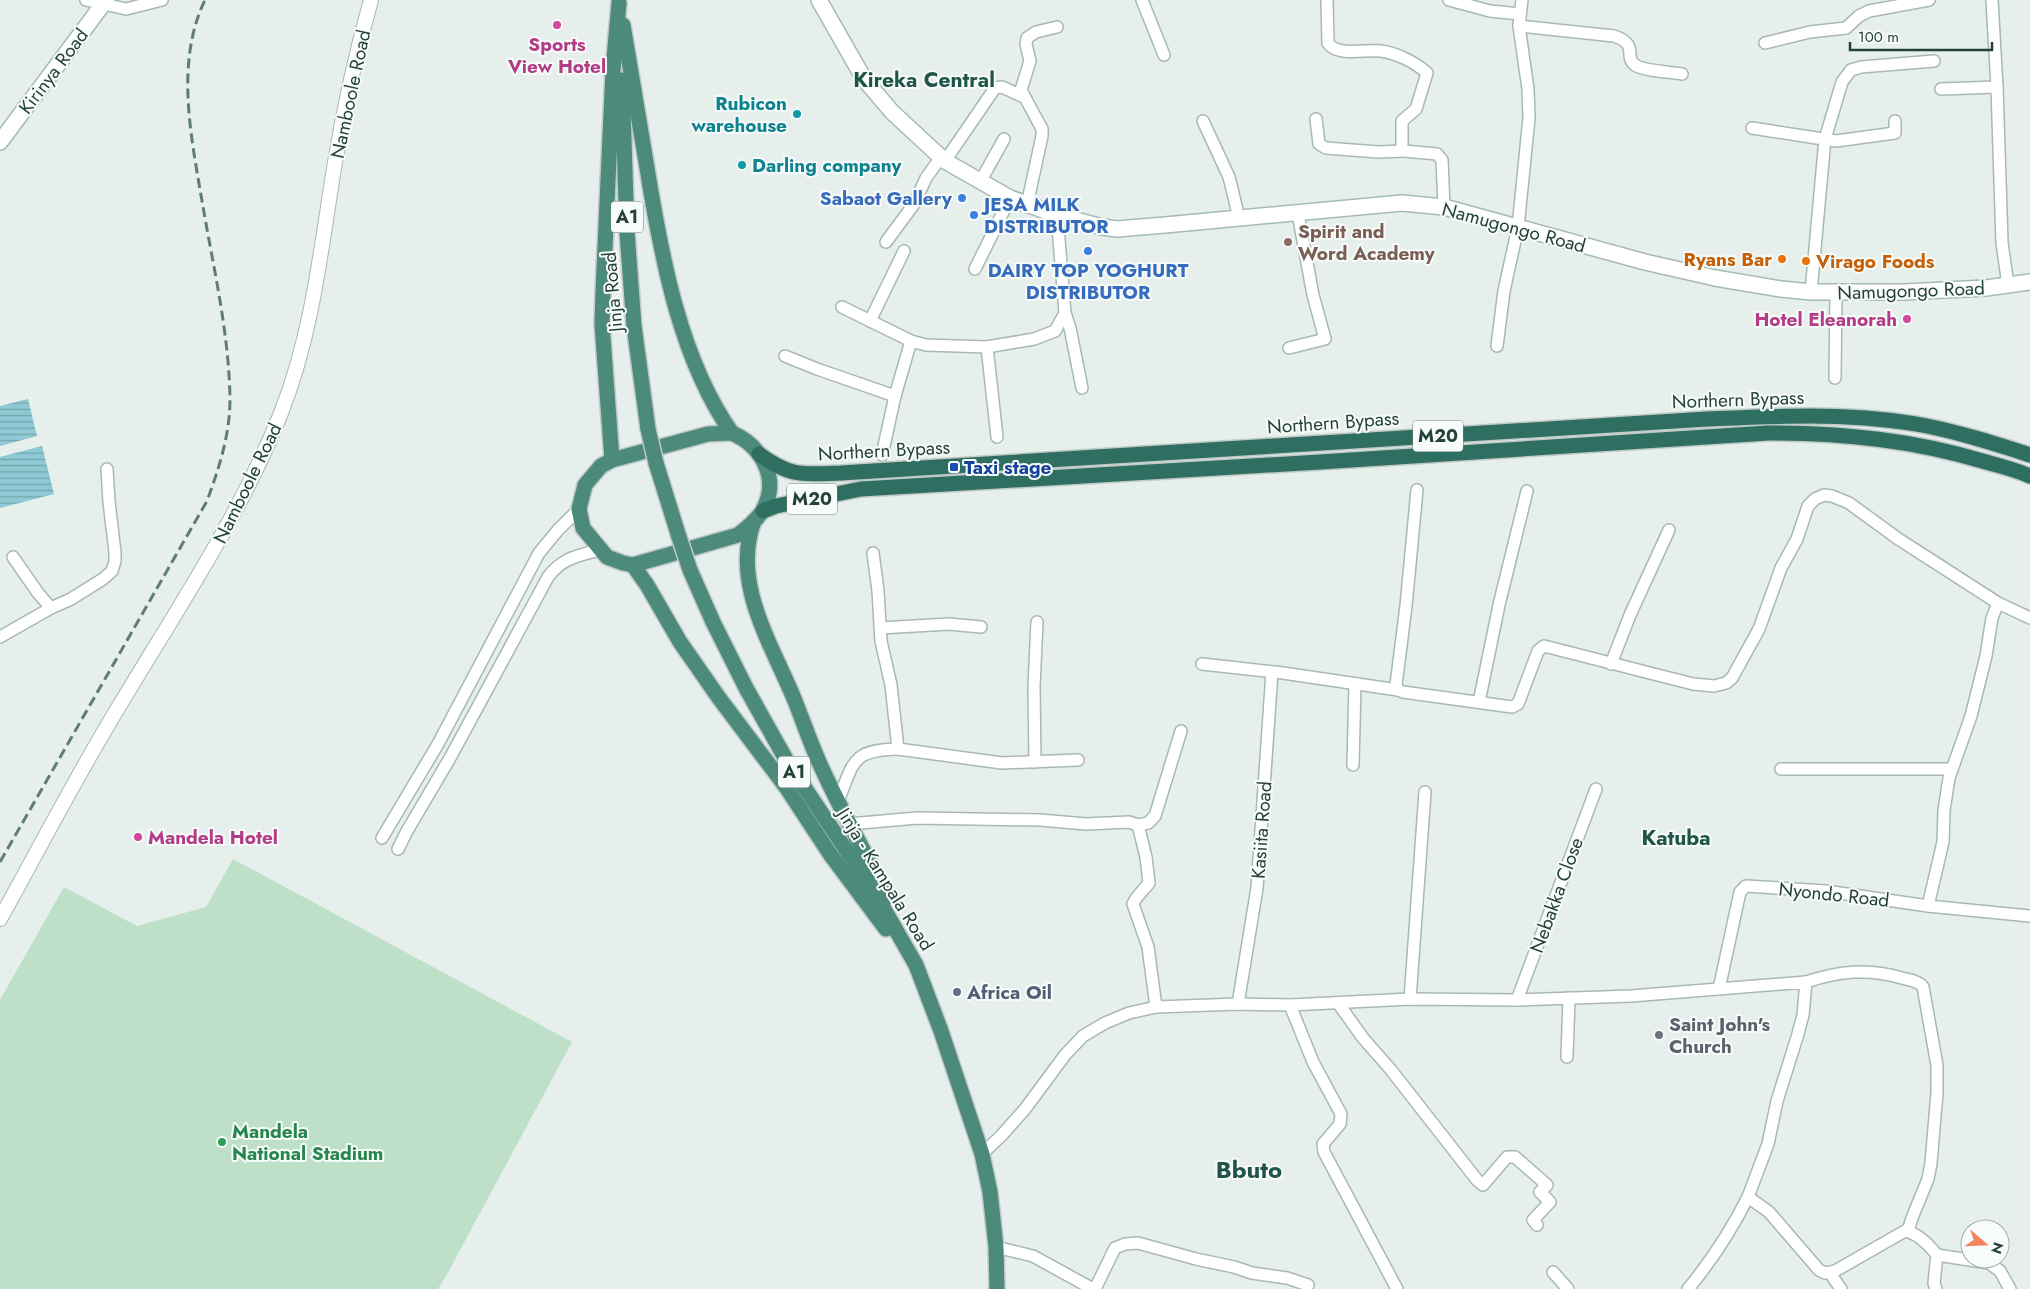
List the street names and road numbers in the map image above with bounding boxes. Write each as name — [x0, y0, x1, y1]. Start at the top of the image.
street label: Kirinya Road — [12, 23, 95, 120]
street label: Namboole Road — [324, 27, 377, 161]
street label: Namugongo Road — [1439, 195, 1589, 260]
road number: A1 — [611, 202, 643, 232]
street label: Jinja Road — [596, 251, 630, 336]
street label: Namugongo Road — [1837, 274, 1985, 307]
street label: Northern Bypass — [1671, 384, 1805, 415]
street label: Northern Bypass — [1266, 404, 1400, 441]
street label: Namboole Road — [207, 418, 288, 548]
road number: M20 — [1413, 421, 1463, 452]
street label: Northern Bypass — [817, 434, 951, 467]
road number: M20 — [787, 484, 837, 514]
road number: A1 — [778, 756, 810, 788]
street label: Kasiita Road — [1245, 780, 1278, 880]
street label: Jinja - Kampala Road — [829, 800, 940, 956]
street label: Nebakka Close — [1523, 833, 1590, 957]
street label: Nyondo Road — [1777, 875, 1891, 914]

